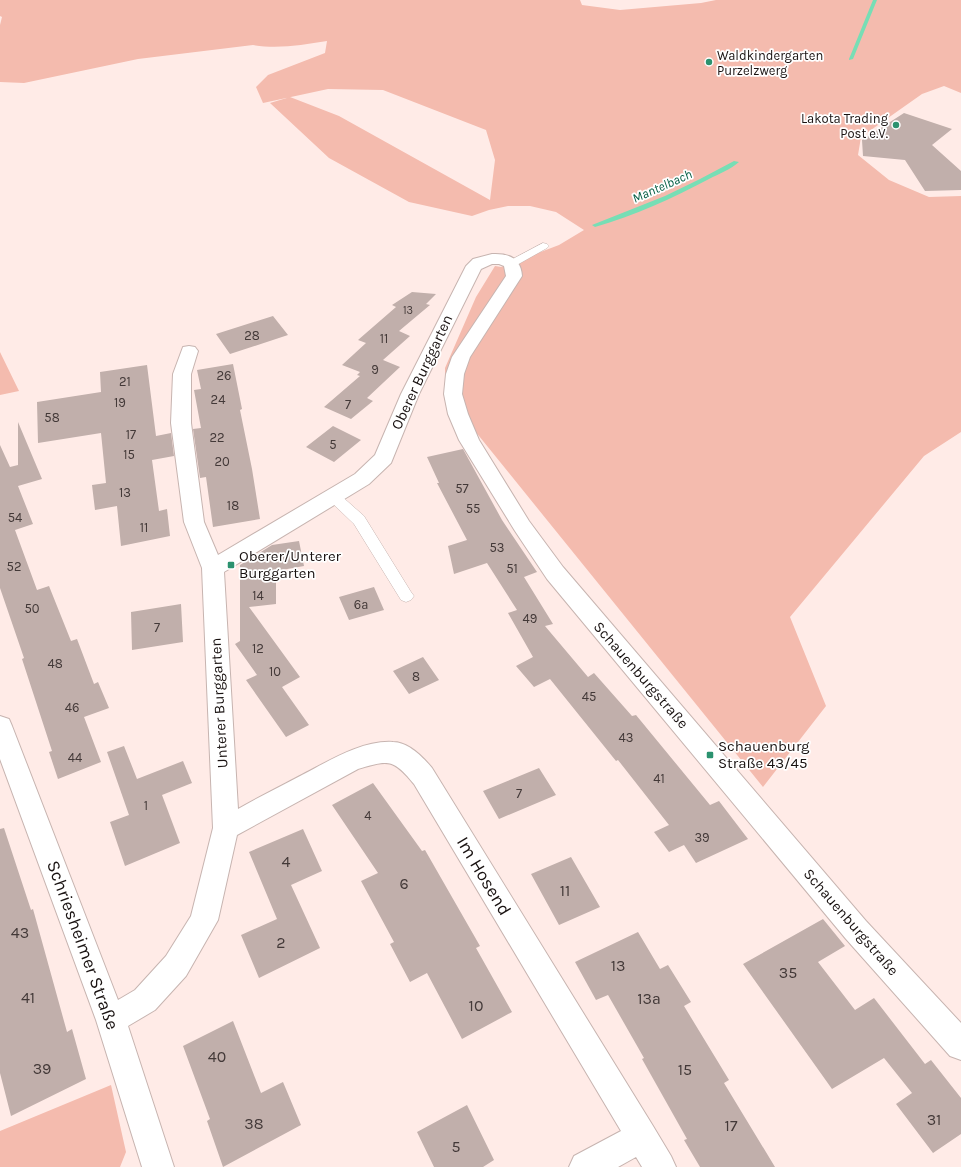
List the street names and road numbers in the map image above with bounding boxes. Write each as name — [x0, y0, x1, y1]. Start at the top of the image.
street label: Oberer Burggarten — [387, 312, 457, 432]
street label: Schauenburgstraße — [590, 618, 692, 732]
street label: Unterer Burggarten — [207, 637, 231, 769]
street label: Im Hosend — [452, 833, 516, 919]
street label: Schriesheimer Straße — [42, 857, 124, 1033]
street label: Schauenburgstraße — [800, 865, 902, 979]

